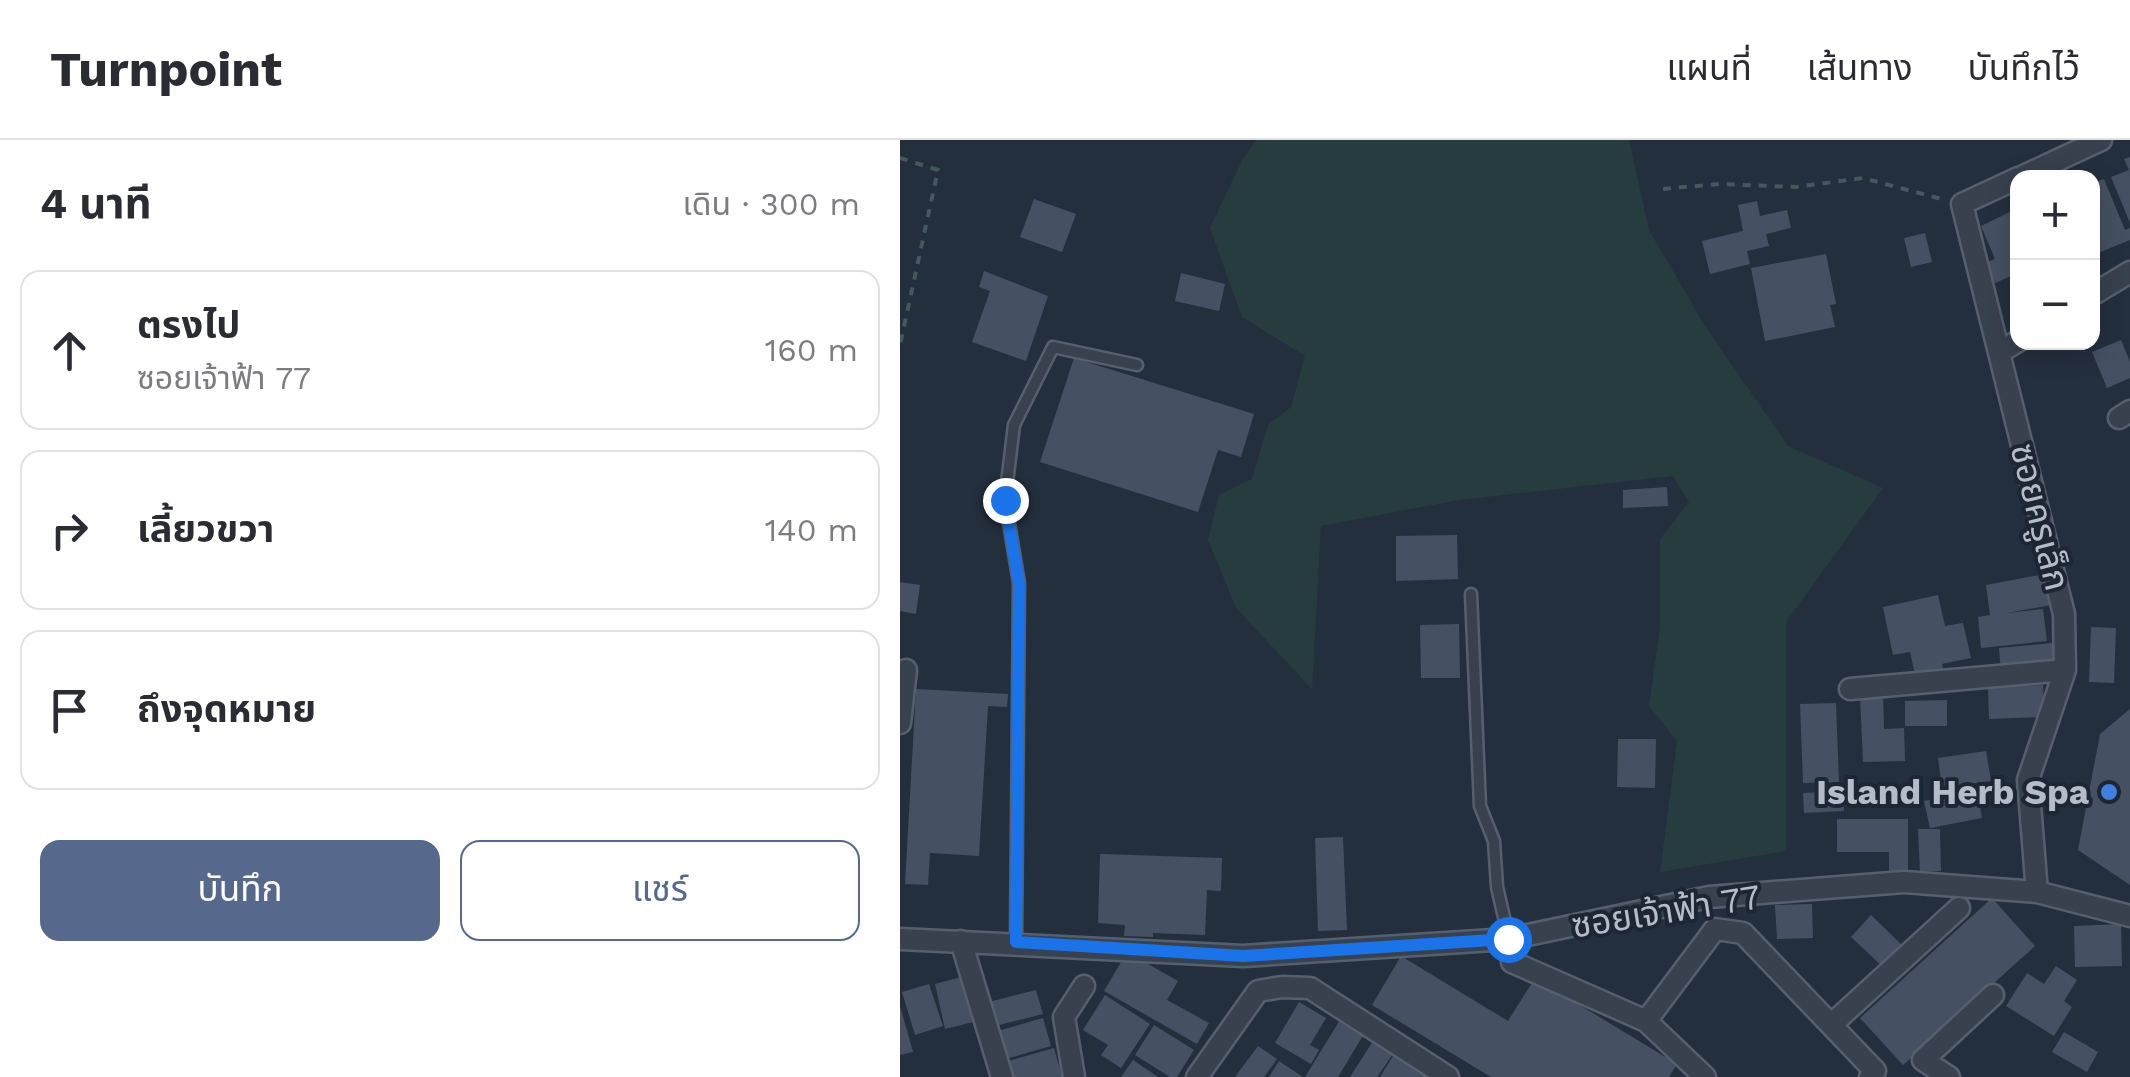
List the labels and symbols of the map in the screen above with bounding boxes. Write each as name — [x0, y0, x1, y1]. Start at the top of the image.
street label: ซอยครูเล็ก — [2001, 439, 2079, 595]
route end — [983, 478, 1029, 524]
place label: Island Herb Spa — [1816, 771, 2090, 813]
marker: Island Herb Spa — [2098, 781, 2120, 803]
street label: ซอยเจ้าฟ้า 77 — [1569, 875, 1763, 947]
route start — [1486, 917, 1532, 963]

